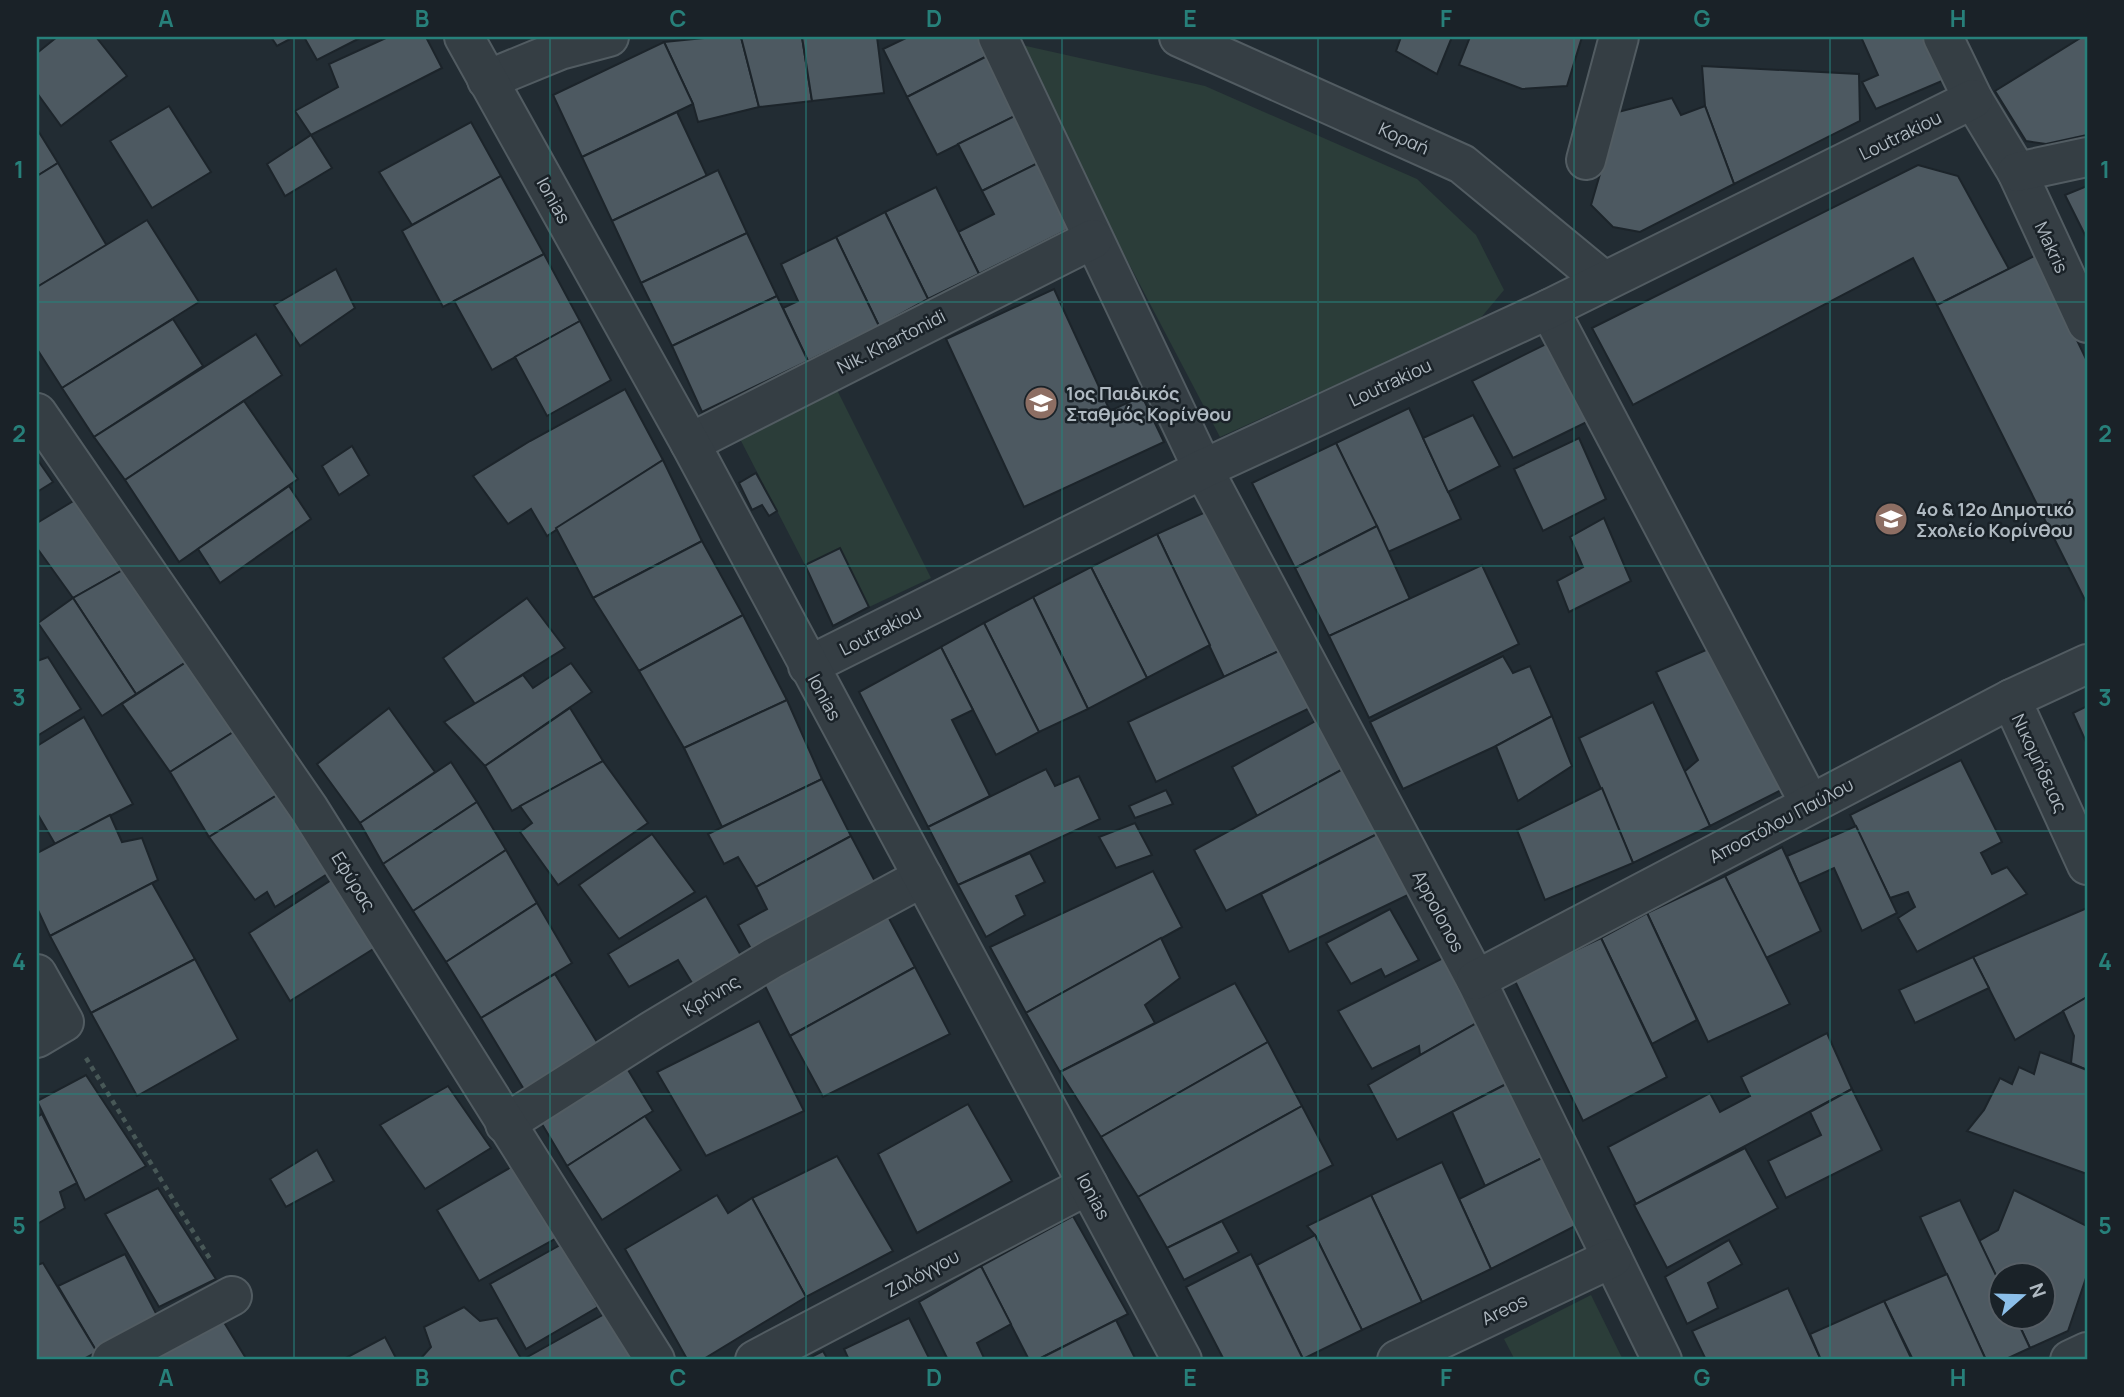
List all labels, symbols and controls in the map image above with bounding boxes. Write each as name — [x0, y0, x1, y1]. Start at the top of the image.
text: A — [158, 2, 174, 34]
text: B — [415, 2, 429, 34]
text: C — [670, 2, 687, 34]
text: D — [926, 2, 942, 34]
text: E — [1183, 2, 1197, 34]
text: F — [1440, 2, 1452, 34]
text: G — [1694, 2, 1711, 34]
text: H — [1950, 2, 1966, 34]
street label: Loutrakiou — [1855, 105, 1945, 165]
street label: Κοραή — [1375, 116, 1433, 160]
text: 1 — [14, 153, 24, 185]
text: 1 — [2100, 153, 2110, 185]
street label: Ionias — [532, 173, 576, 227]
street label: Makris — [2030, 217, 2074, 277]
street label: Nik. Khartonidi — [833, 303, 949, 379]
street label: Loutrakiou — [1345, 352, 1435, 412]
place label: 1ος Παιδικός Σταθμός Κορίνθου — [1066, 381, 1231, 426]
school or university icon: 1ος Παιδικός Σταθμός Κορίνθου — [1022, 384, 1060, 422]
text: 2 — [12, 417, 26, 449]
text: 2 — [2098, 417, 2112, 449]
place label: 4ο & 12ο Δημοτικό Σχολείο Κορίνθου — [1916, 497, 2074, 542]
school or university icon: 4ο & 12ο Δημοτικό Σχολείο Κορίνθου — [1872, 500, 1910, 538]
street label: Loutrakiou — [835, 599, 925, 661]
street label: Ionias — [803, 670, 847, 724]
text: 3 — [12, 681, 26, 713]
text: 3 — [2098, 681, 2112, 713]
street label: Νικομήδειας — [2007, 710, 2073, 816]
street label: Αποστόλου Παύλου — [1705, 772, 1857, 868]
street label: Εφύρας — [326, 847, 382, 915]
street label: Appolonos — [1408, 866, 1470, 956]
text: 4 — [12, 945, 26, 977]
text: 4 — [2098, 945, 2112, 977]
street label: Κρήνης — [678, 969, 744, 1021]
street label: Ionias — [1072, 1169, 1116, 1223]
text: 5 — [12, 1209, 26, 1241]
text: 5 — [2098, 1209, 2112, 1241]
street label: Ζαλόγγου — [881, 1244, 963, 1302]
north arrow — [1988, 1260, 2058, 1330]
text: N — [2023, 1279, 2053, 1301]
street label: Areos — [1477, 1288, 1531, 1330]
text: A — [158, 1361, 174, 1393]
text: B — [415, 1361, 429, 1393]
text: C — [670, 1361, 687, 1393]
text: D — [926, 1361, 942, 1393]
text: E — [1183, 1361, 1197, 1393]
text: F — [1440, 1361, 1452, 1393]
text: G — [1694, 1361, 1711, 1393]
text: H — [1950, 1361, 1966, 1393]

